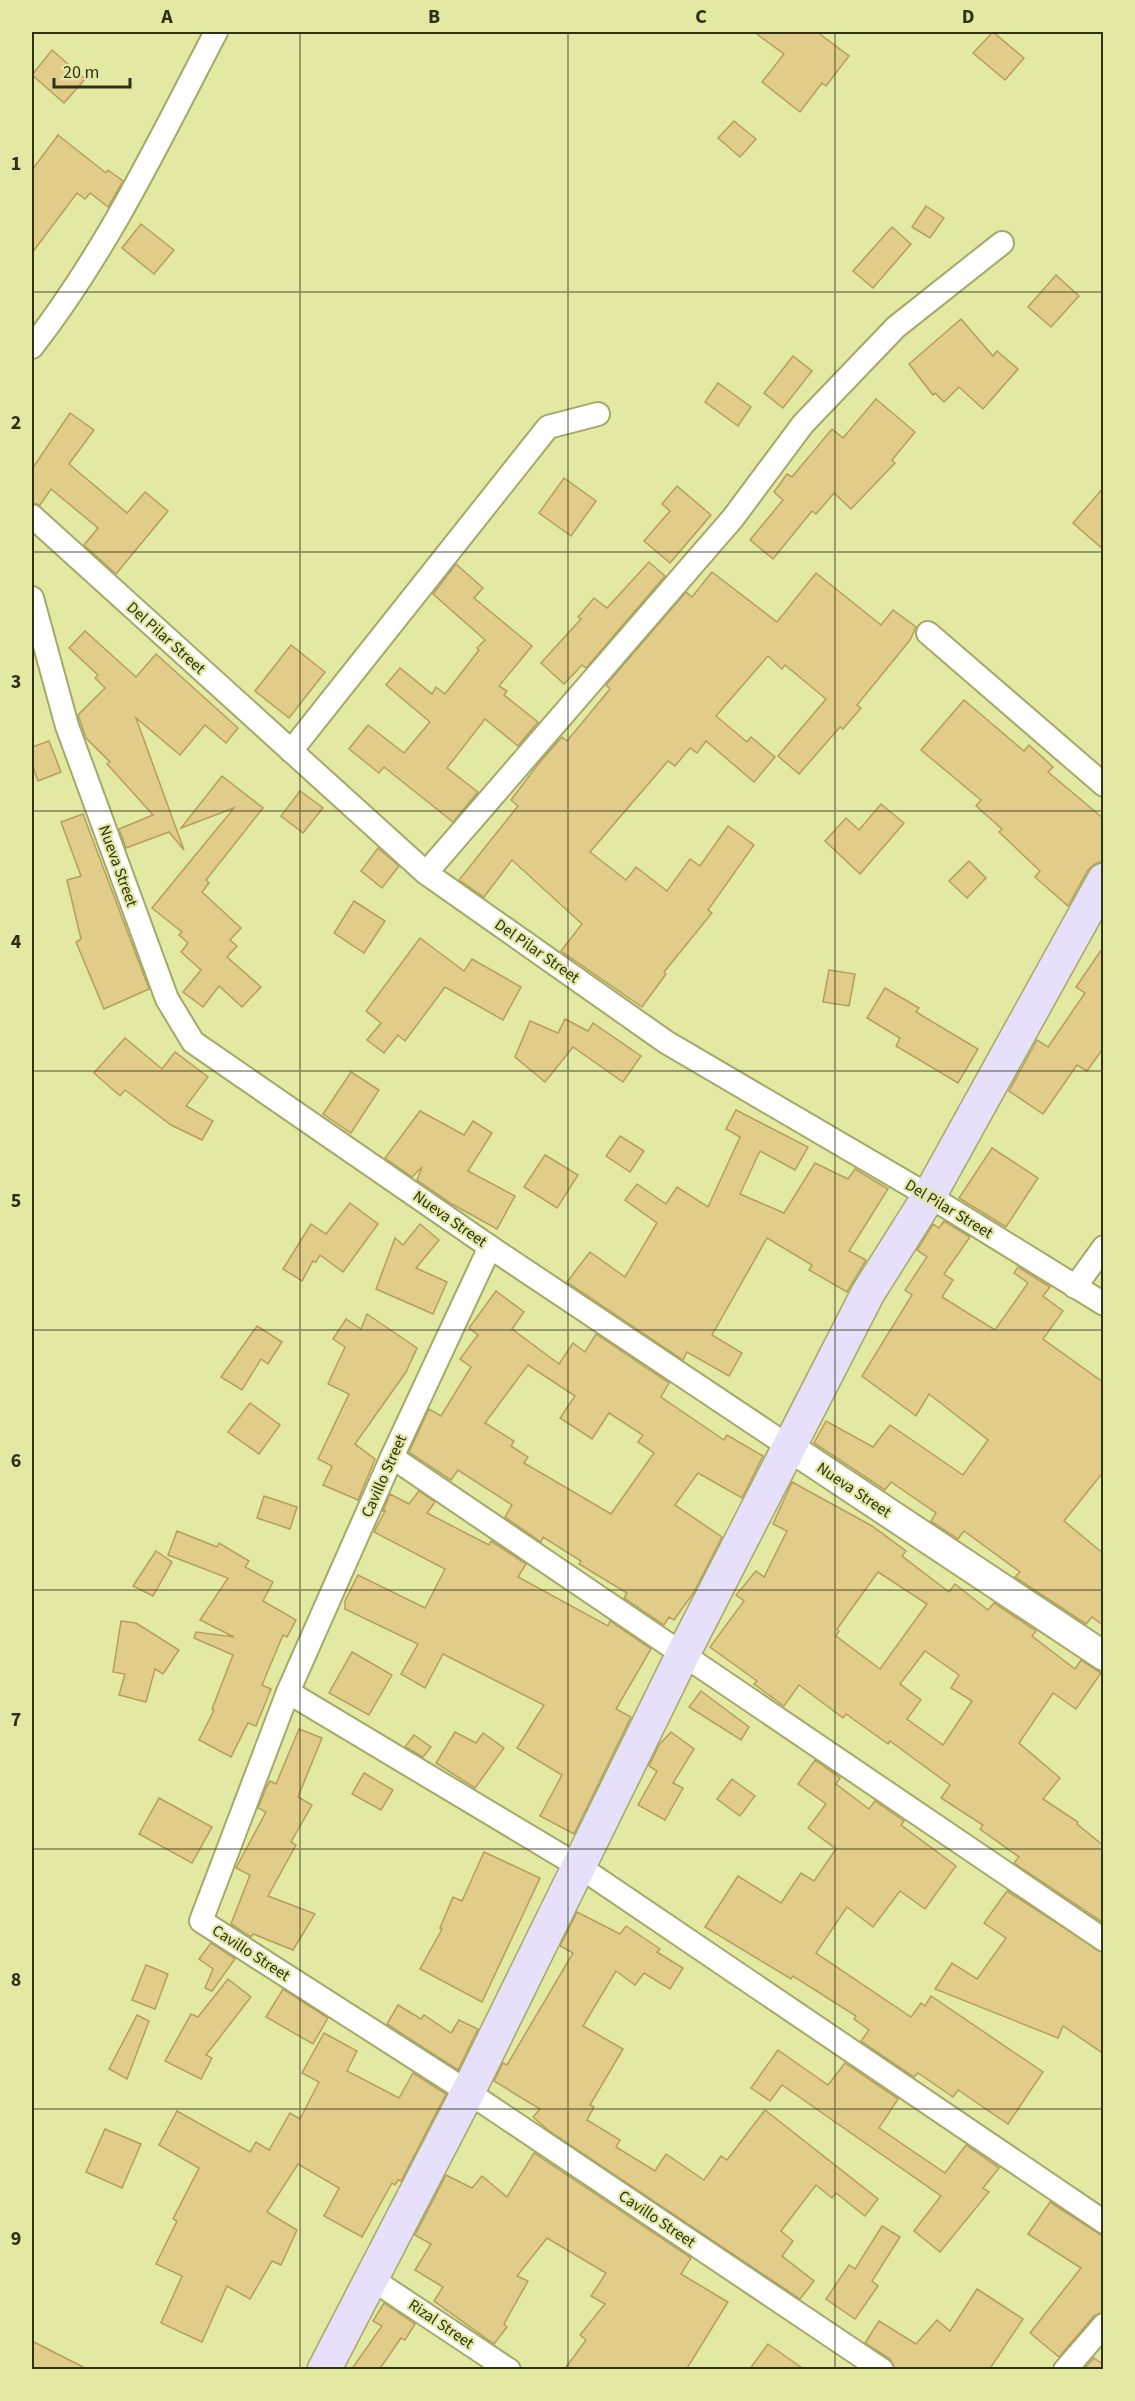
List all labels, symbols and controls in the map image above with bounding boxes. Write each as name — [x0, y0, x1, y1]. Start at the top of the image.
text: A — [160, 3, 173, 31]
text: B — [428, 3, 440, 31]
text: C — [695, 3, 707, 31]
text: D — [962, 3, 974, 31]
scale bar — [54, 51, 130, 89]
text: 20 m — [63, 60, 99, 85]
text: 1 — [11, 150, 21, 178]
text: 2 — [11, 409, 21, 437]
street label: Del Pilar Street — [122, 597, 211, 680]
text: 3 — [11, 668, 21, 696]
street label: Nueva Street — [93, 822, 143, 911]
street label: Del Pilar Street — [490, 914, 584, 989]
text: 4 — [11, 928, 22, 956]
street label: Del Pilar Street — [901, 1174, 998, 1244]
street label: Nueva Street — [409, 1185, 492, 1253]
text: 5 — [11, 1187, 21, 1215]
street label: Cavillo Street — [356, 1430, 412, 1521]
text: 6 — [11, 1447, 21, 1475]
street label: Nueva Street — [812, 1457, 896, 1523]
text: 7 — [11, 1706, 21, 1734]
street label: Cavillo Street — [208, 1920, 295, 1987]
text: 8 — [11, 1966, 21, 1994]
street label: Cavillo Street — [614, 2185, 700, 2253]
text: 9 — [11, 2225, 21, 2253]
street label: Rizal Street — [404, 2294, 479, 2354]

